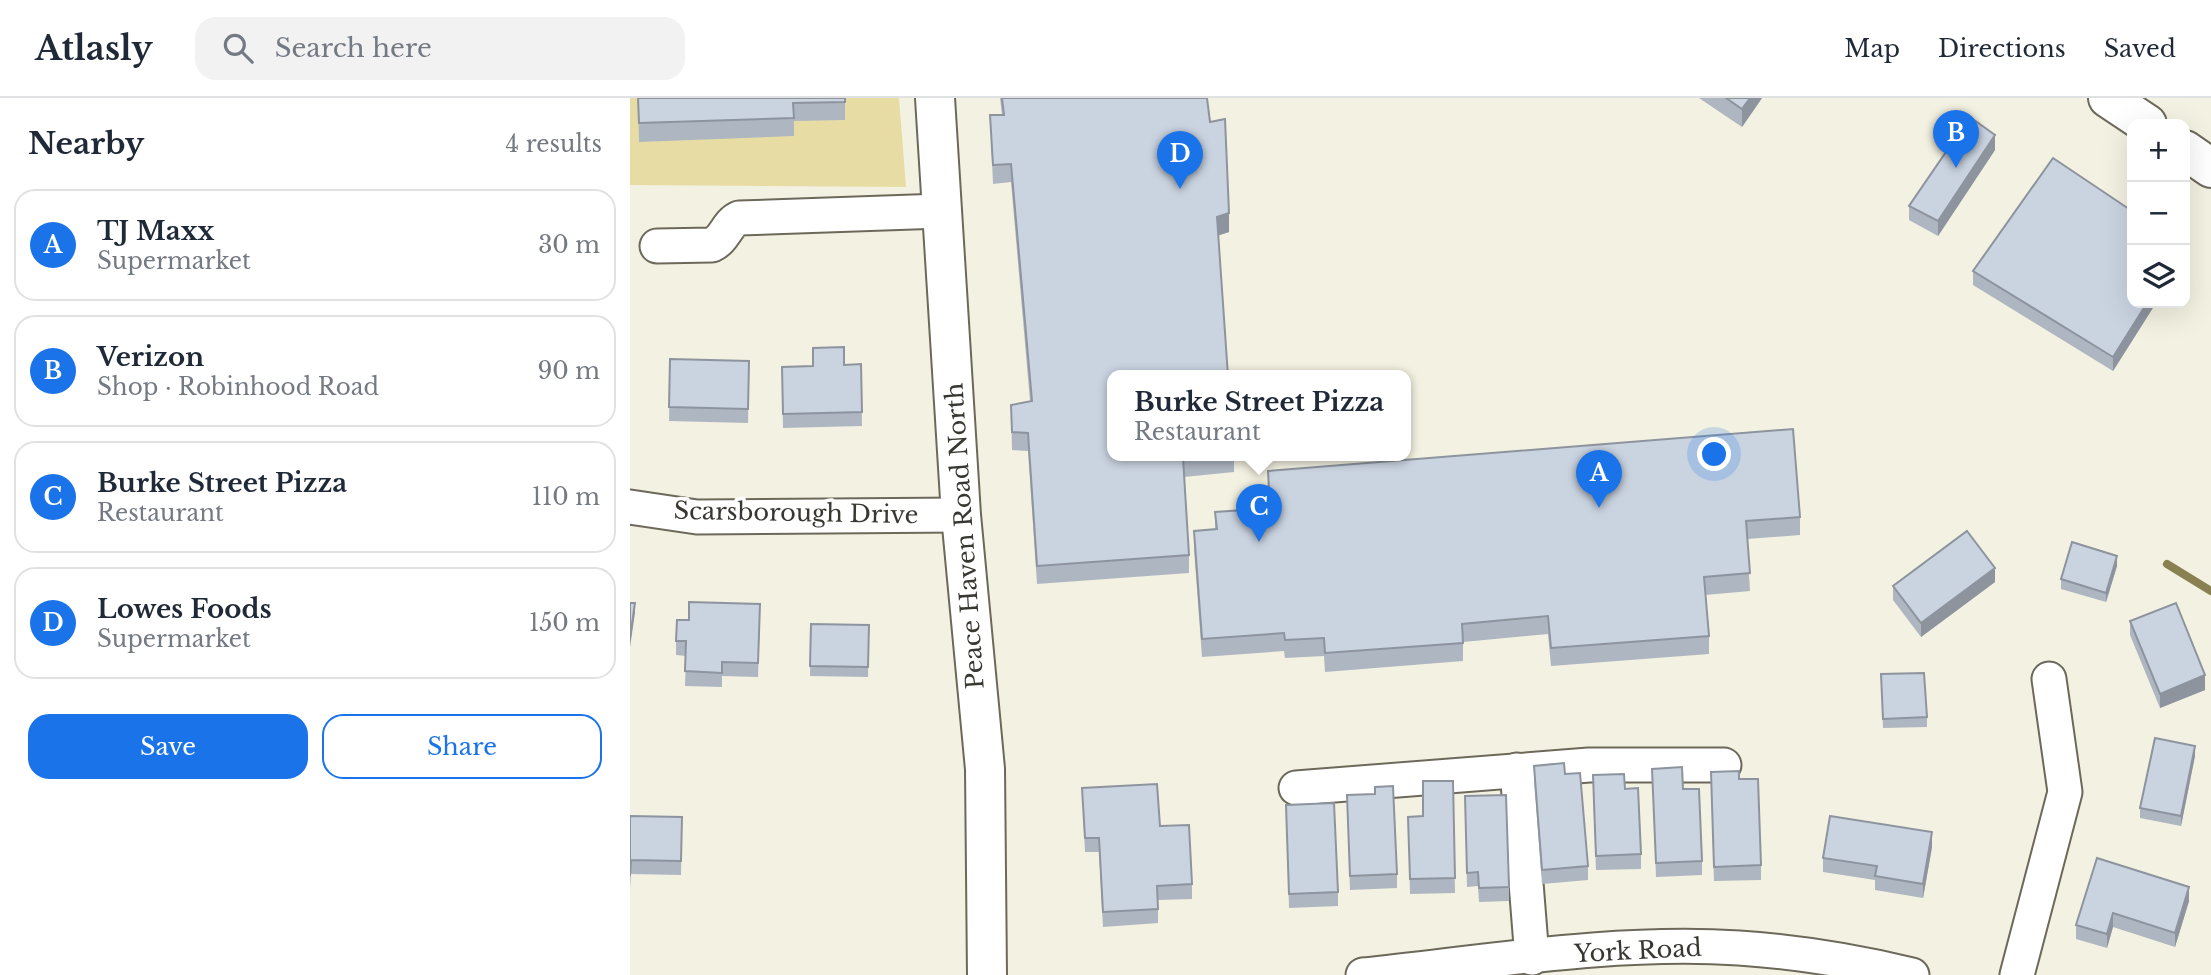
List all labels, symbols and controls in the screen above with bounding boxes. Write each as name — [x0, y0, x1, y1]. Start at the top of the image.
search box — [195, 17, 685, 80]
text: Atlasly — [35, 28, 153, 69]
icon: search — [219, 29, 257, 67]
text: Search here — [275, 32, 432, 64]
text: Map — [1844, 34, 1900, 63]
text: Directions — [1938, 34, 2066, 63]
text: Saved — [2104, 34, 2176, 63]
pin: B — [1933, 110, 1979, 168]
map controls — [2127, 119, 2190, 308]
button: + — [2127, 119, 2190, 182]
text: Nearby — [28, 125, 144, 162]
text: 4 results — [506, 130, 602, 158]
pin: D — [1157, 131, 1203, 189]
button: − — [2127, 182, 2190, 245]
text: TJ Maxx — [97, 215, 214, 247]
text: A — [44, 231, 62, 259]
text: 30 m — [538, 231, 600, 259]
button: layers — [2127, 245, 2190, 308]
text: Supermarket — [97, 247, 251, 275]
text: Verizon — [97, 341, 204, 373]
text: B — [44, 357, 62, 385]
text: 90 m — [538, 357, 600, 385]
popup — [1107, 370, 1411, 461]
text: Shop · Robinhood Road — [97, 373, 379, 401]
street label: Peace Haven Road North — [939, 382, 990, 690]
text: Burke Street Pizza — [1134, 386, 1384, 418]
text: Restaurant — [1134, 418, 1261, 446]
your location — [1697, 437, 1731, 471]
pin: A — [1576, 450, 1622, 508]
text: Burke Street Pizza — [97, 467, 347, 499]
text: C — [44, 483, 62, 511]
text: 110 m — [532, 483, 600, 511]
pin: C — [1236, 484, 1282, 542]
street label: Scarsborough Drive — [673, 496, 919, 529]
text: Restaurant — [97, 499, 224, 527]
text: Lowes Foods — [97, 593, 272, 625]
text: D — [42, 609, 64, 637]
text: 150 m — [529, 609, 600, 637]
text: Supermarket — [97, 625, 251, 653]
button: Save — [28, 714, 308, 779]
button: Share — [322, 714, 602, 779]
street label: York Road — [1573, 933, 1702, 968]

